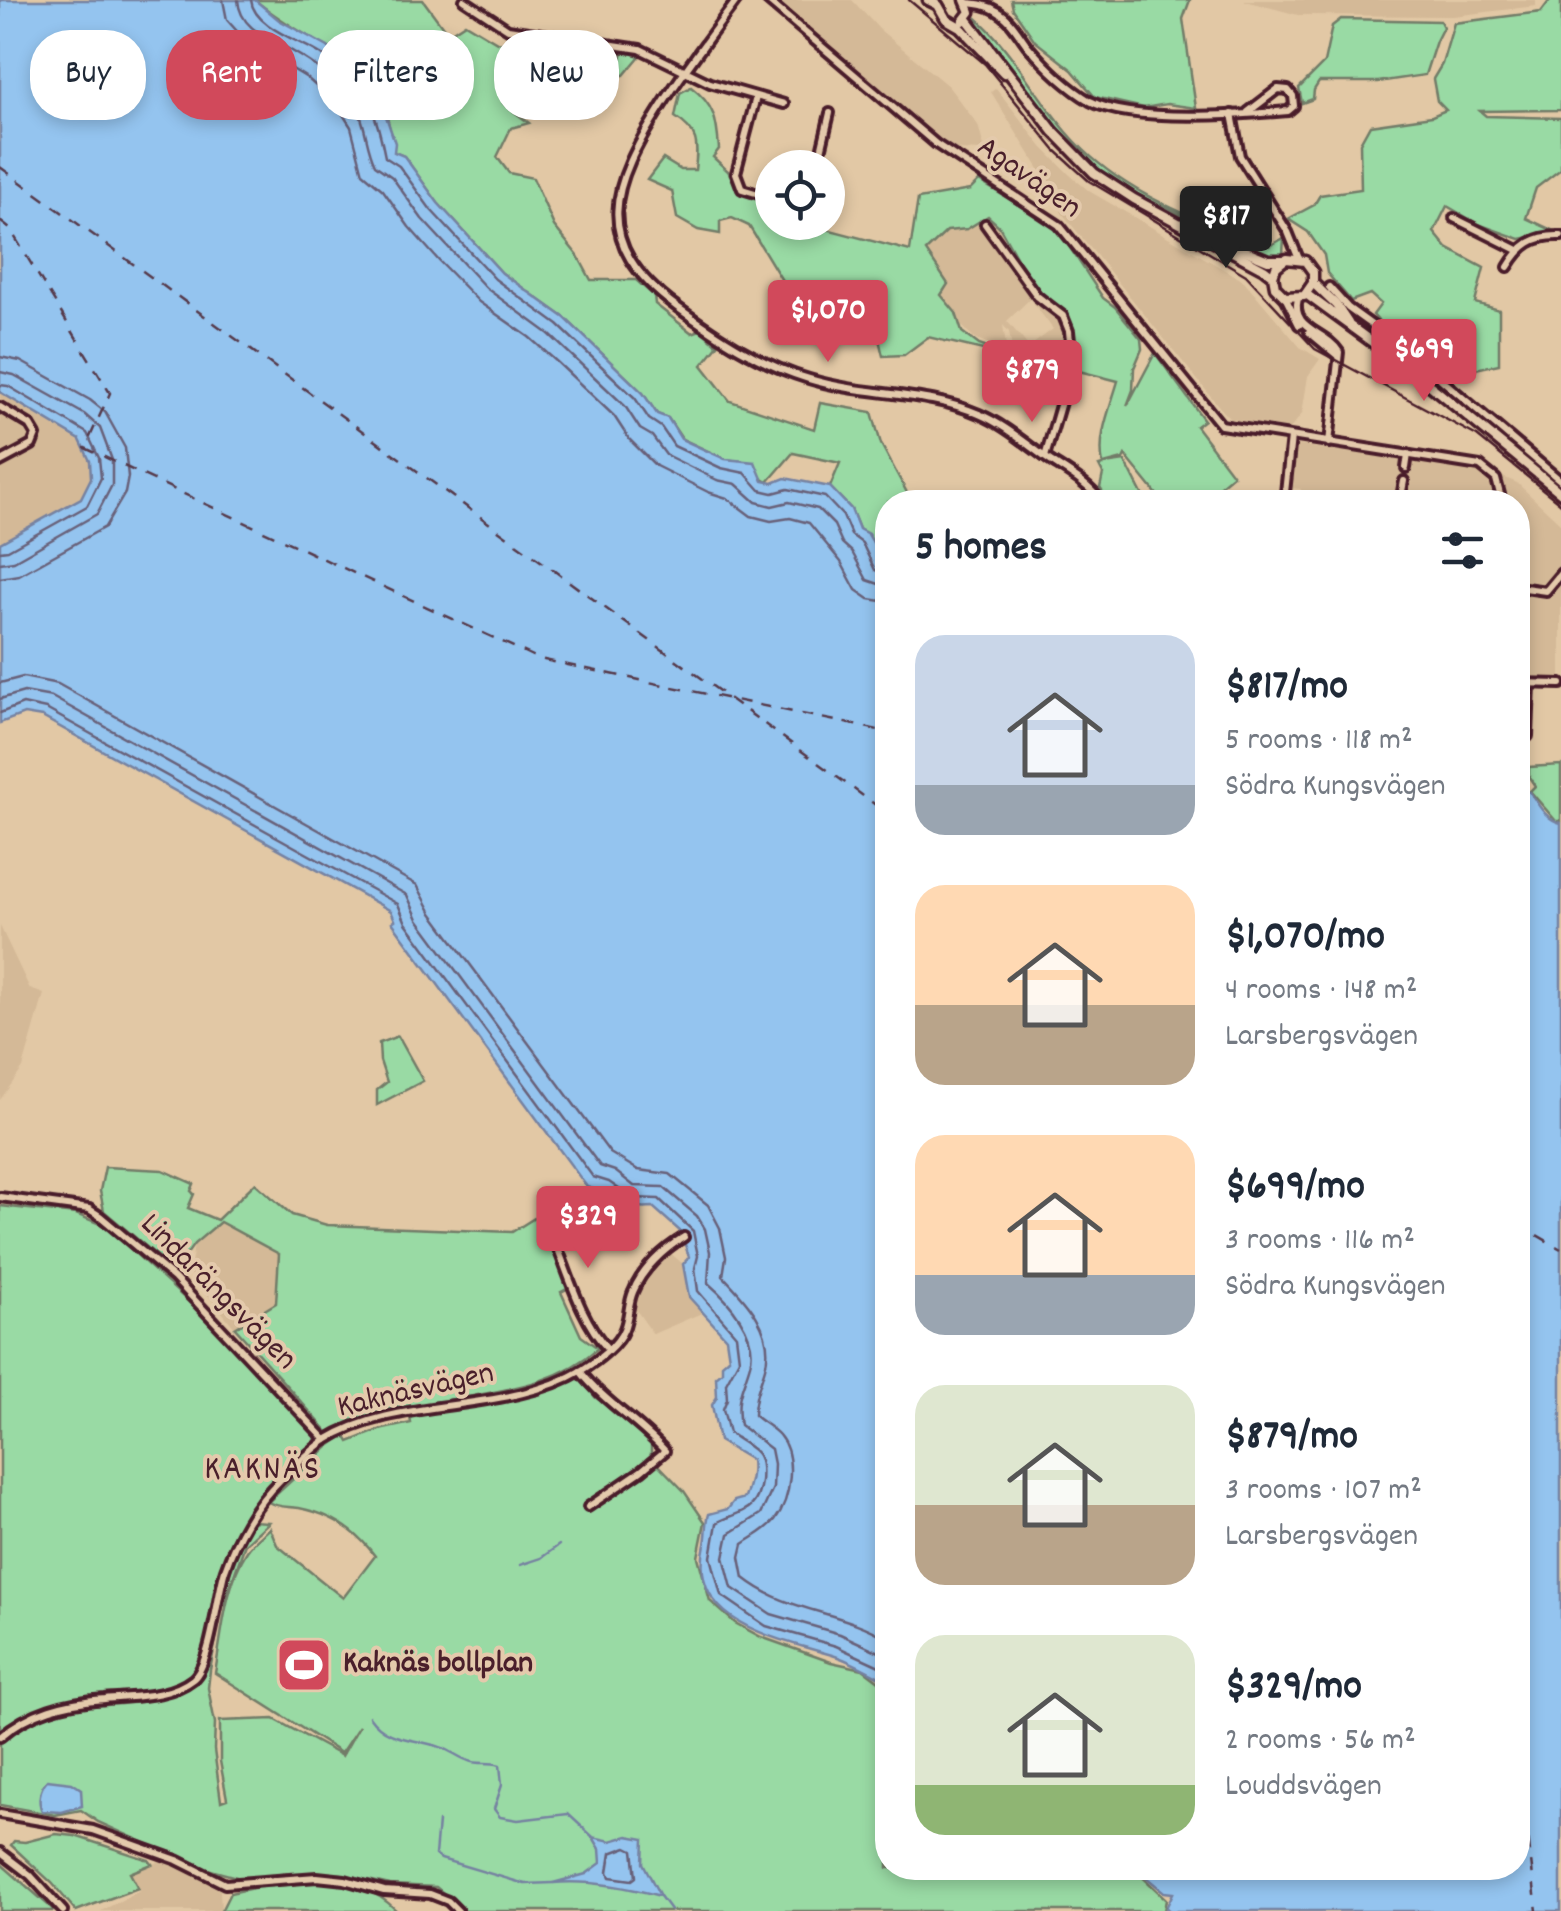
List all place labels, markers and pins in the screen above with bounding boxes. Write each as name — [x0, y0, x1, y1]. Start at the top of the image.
pin: $817 — [1167, 186, 1285, 271]
pin: $1,070 — [747, 280, 909, 365]
pin: $699 — [1365, 319, 1483, 404]
pin: $879 — [973, 340, 1091, 425]
pin: $329 — [529, 1186, 647, 1271]
sports icon: Kaknäs bollplan — [274, 1635, 334, 1695]
place label: Kaknäs bollplan — [343, 1642, 533, 1688]

